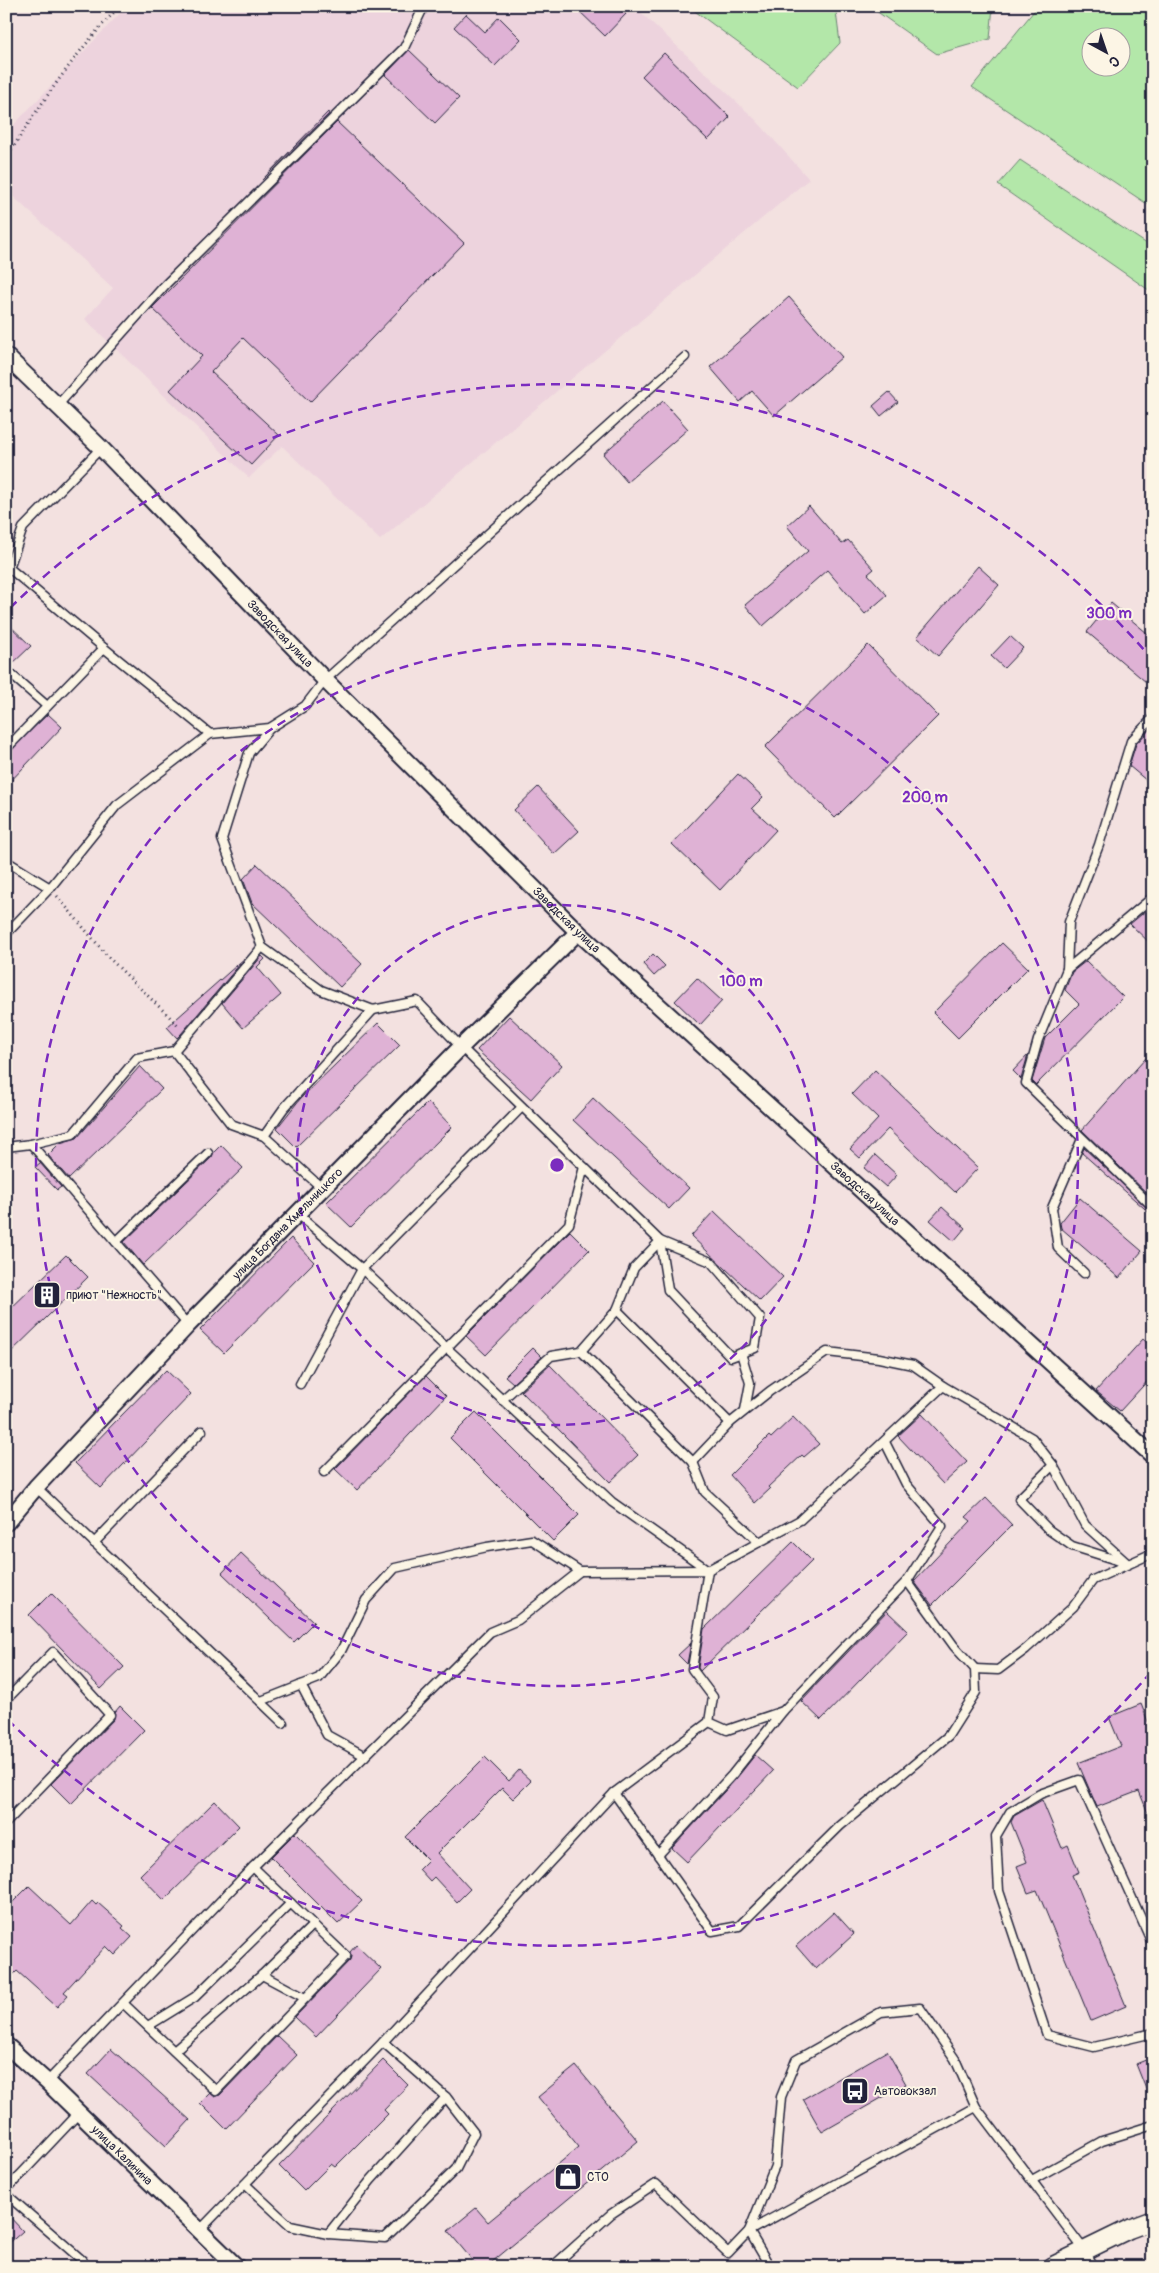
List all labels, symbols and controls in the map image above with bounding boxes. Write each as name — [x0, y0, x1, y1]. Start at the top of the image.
north arrow — [1082, 28, 1132, 78]
text: С — [1105, 52, 1123, 71]
street label: Заводская улица — [244, 597, 316, 671]
text: 300 m — [1086, 604, 1132, 623]
text: 200 m — [902, 788, 948, 807]
street label: Заводская улица — [529, 884, 603, 957]
text: 100 m — [720, 972, 762, 991]
centre of rings — [548, 1156, 566, 1174]
street label: Заводская улица — [827, 1159, 903, 1229]
street label: улица Богдана Хмельницкого — [229, 1165, 346, 1284]
building icon: приют "Нежность" — [32, 1280, 62, 1310]
place label: приют "Нежность" — [66, 1288, 162, 1303]
bus stop icon: Автовокзал — [840, 2076, 870, 2106]
place label: Автовокзал — [874, 2084, 936, 2099]
street label: улица Калинина — [87, 2122, 156, 2189]
shop icon: СТО — [553, 2162, 583, 2192]
place label: СТО — [587, 2170, 609, 2185]

